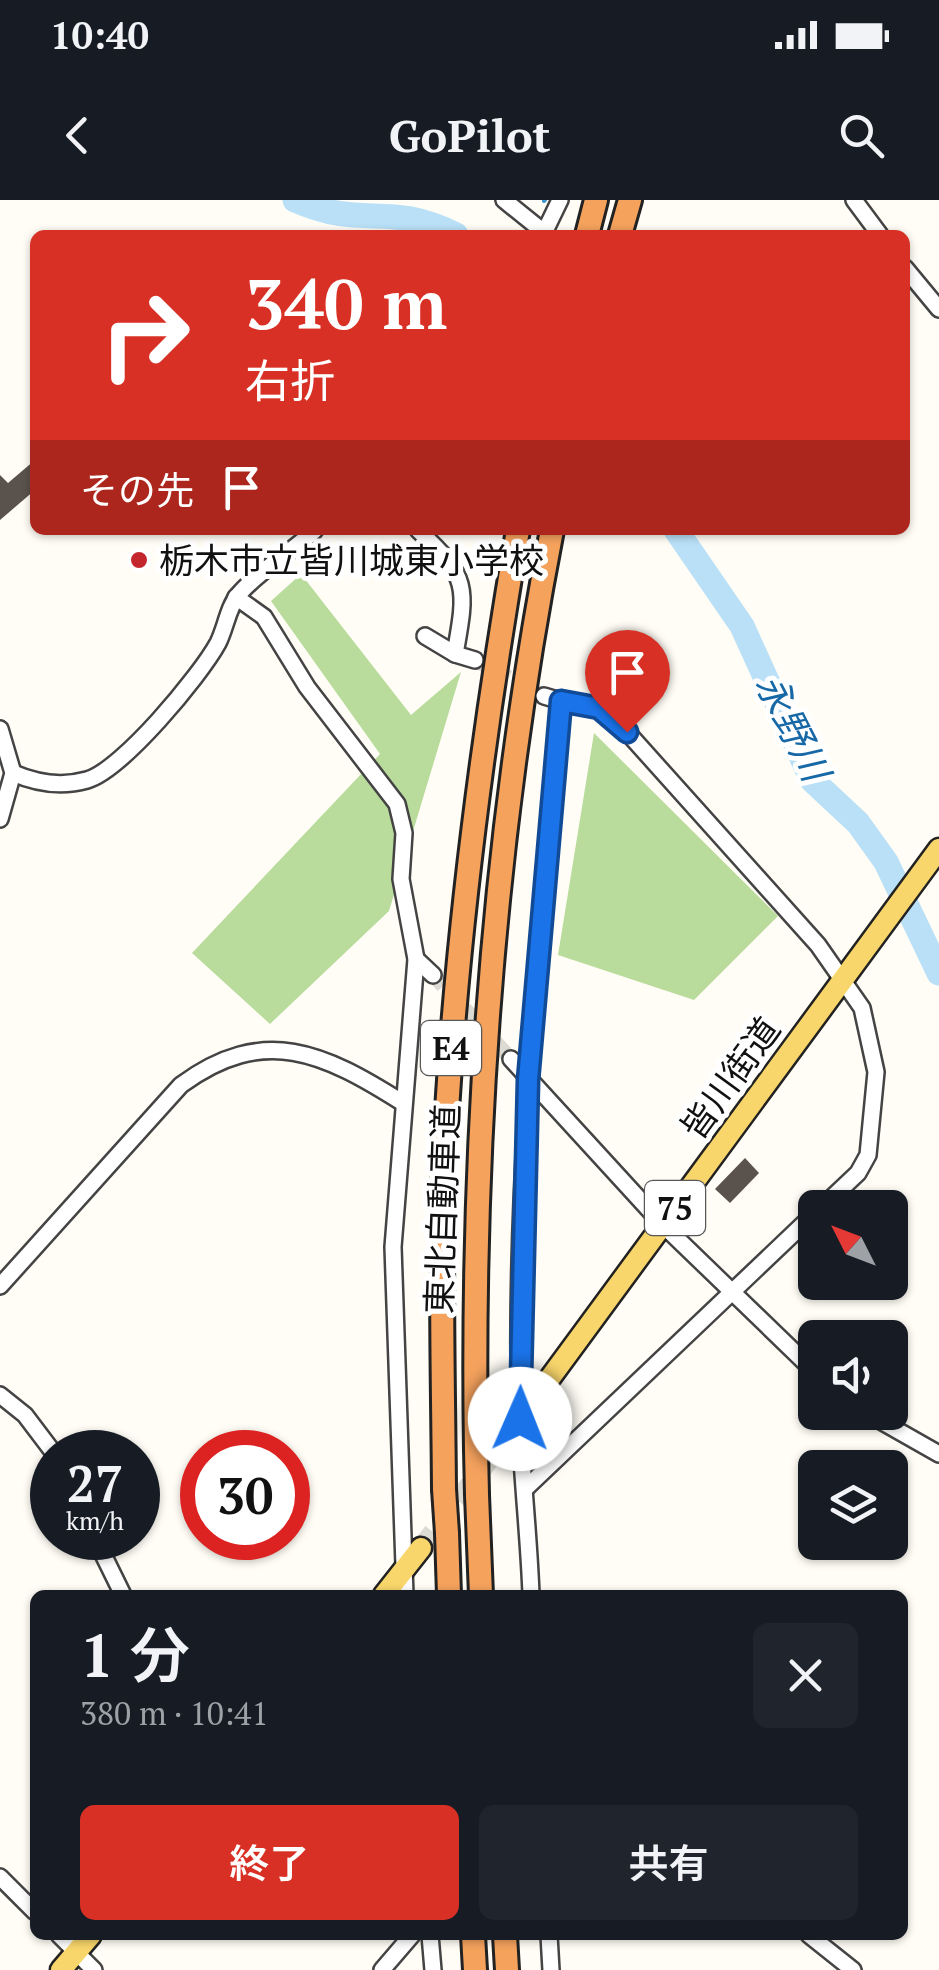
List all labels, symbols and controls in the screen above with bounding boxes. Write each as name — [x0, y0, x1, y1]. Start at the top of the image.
text: 10:40 — [50, 10, 149, 60]
text: GoPilot — [389, 105, 550, 165]
icon: back — [50, 108, 105, 163]
icon: search — [834, 108, 889, 163]
text: 340 m — [245, 256, 447, 349]
icon: right — [80, 270, 210, 400]
text: 右折 — [245, 350, 335, 410]
icon: arrive — [214, 460, 269, 515]
text: その先 — [80, 465, 194, 515]
place label: 栃木市立皆川城東小学校 — [159, 537, 544, 583]
marker: 栃木市立皆川城東小学校 — [128, 549, 150, 571]
pin — [585, 630, 670, 733]
icon: arrive — [600, 645, 655, 700]
water label: 永野川 — [745, 665, 843, 793]
street label: 皆川街道 — [670, 1008, 790, 1148]
road number: E4 — [421, 1021, 481, 1075]
street label: 東北自動車道 — [415, 1103, 469, 1315]
road number: 75 — [645, 1181, 705, 1235]
north arrow — [798, 1190, 908, 1300]
map controls — [798, 1190, 908, 1560]
button: sound — [798, 1320, 908, 1430]
position arrow — [468, 1367, 572, 1471]
speed limit sign: 30 — [180, 1430, 310, 1560]
text: 27 — [67, 1450, 123, 1516]
button: layers — [798, 1450, 908, 1560]
text: km/h — [66, 1504, 124, 1537]
text: 1 分 — [80, 1615, 190, 1694]
button: close — [753, 1623, 858, 1728]
text: 380 m · 10:41 — [80, 1692, 268, 1734]
button: 終了 — [80, 1805, 459, 1920]
button: 共有 — [479, 1805, 858, 1920]

